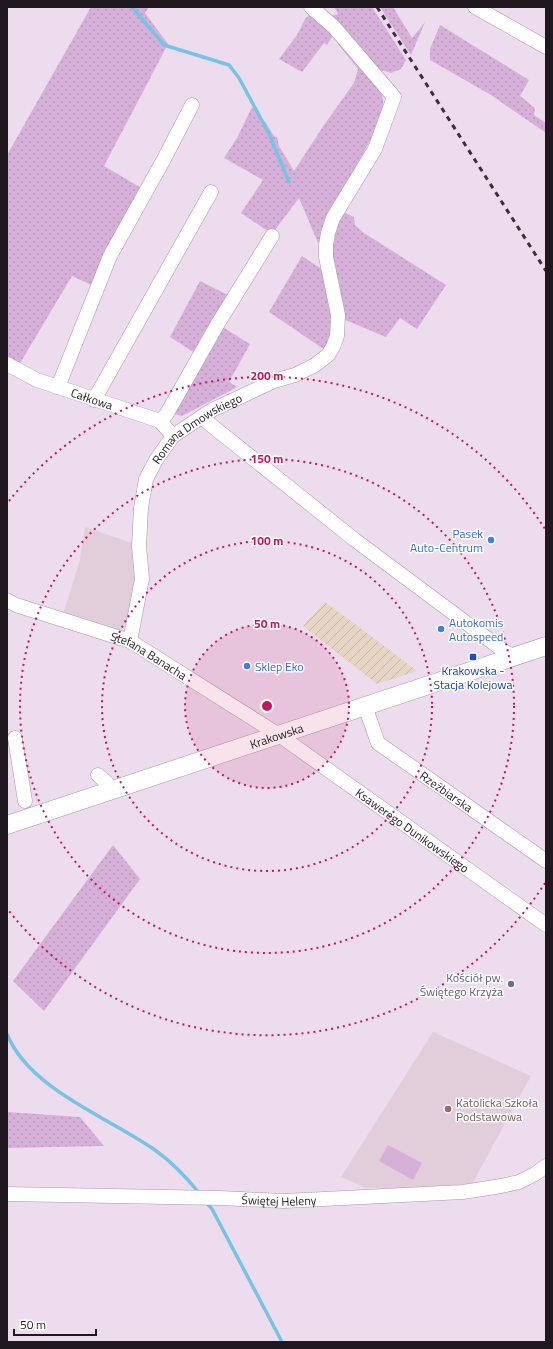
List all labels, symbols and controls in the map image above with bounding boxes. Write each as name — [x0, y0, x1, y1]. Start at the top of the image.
text: 200 m — [251, 366, 283, 385]
street label: Całkowa — [68, 382, 116, 414]
street label: Romana Dmowskiego — [147, 388, 245, 468]
text: 150 m — [251, 449, 283, 468]
place label: Pasek Auto-Centrum — [410, 524, 483, 557]
text: 100 m — [251, 531, 283, 550]
marker: Pasek Auto-Centrum — [486, 535, 496, 545]
place label: Autokomis Autospeed — [449, 613, 504, 646]
text: 50 m — [254, 614, 280, 633]
marker: Autokomis Autospeed — [436, 624, 446, 634]
street label: Stefana Banacha — [109, 626, 191, 684]
marker: Krakowska - Stacja Kolejowa — [468, 652, 478, 662]
place label: Sklep Eko — [255, 657, 304, 676]
marker: Sklep Eko — [242, 661, 252, 671]
place label: Krakowska - Stacja Kolejowa — [434, 661, 512, 694]
centre of rings — [260, 699, 274, 713]
street label: Krakowska — [247, 718, 306, 753]
street label: Rzeźbiarska — [416, 766, 477, 816]
street label: Ksawerego Dunikowskiego — [352, 783, 473, 877]
place label: Kościół pw. Świętego Krzyża — [420, 968, 503, 1001]
marker: Kościół pw. Świętego Krzyża — [506, 979, 516, 989]
place label: Katolicka Szkoła Podstawowa — [456, 1093, 538, 1126]
marker: Katolicka Szkoła Podstawowa — [443, 1104, 453, 1114]
street label: Świętej Heleny — [241, 1190, 317, 1211]
scale bar — [14, 1311, 96, 1337]
text: 50 m — [20, 1315, 46, 1334]

